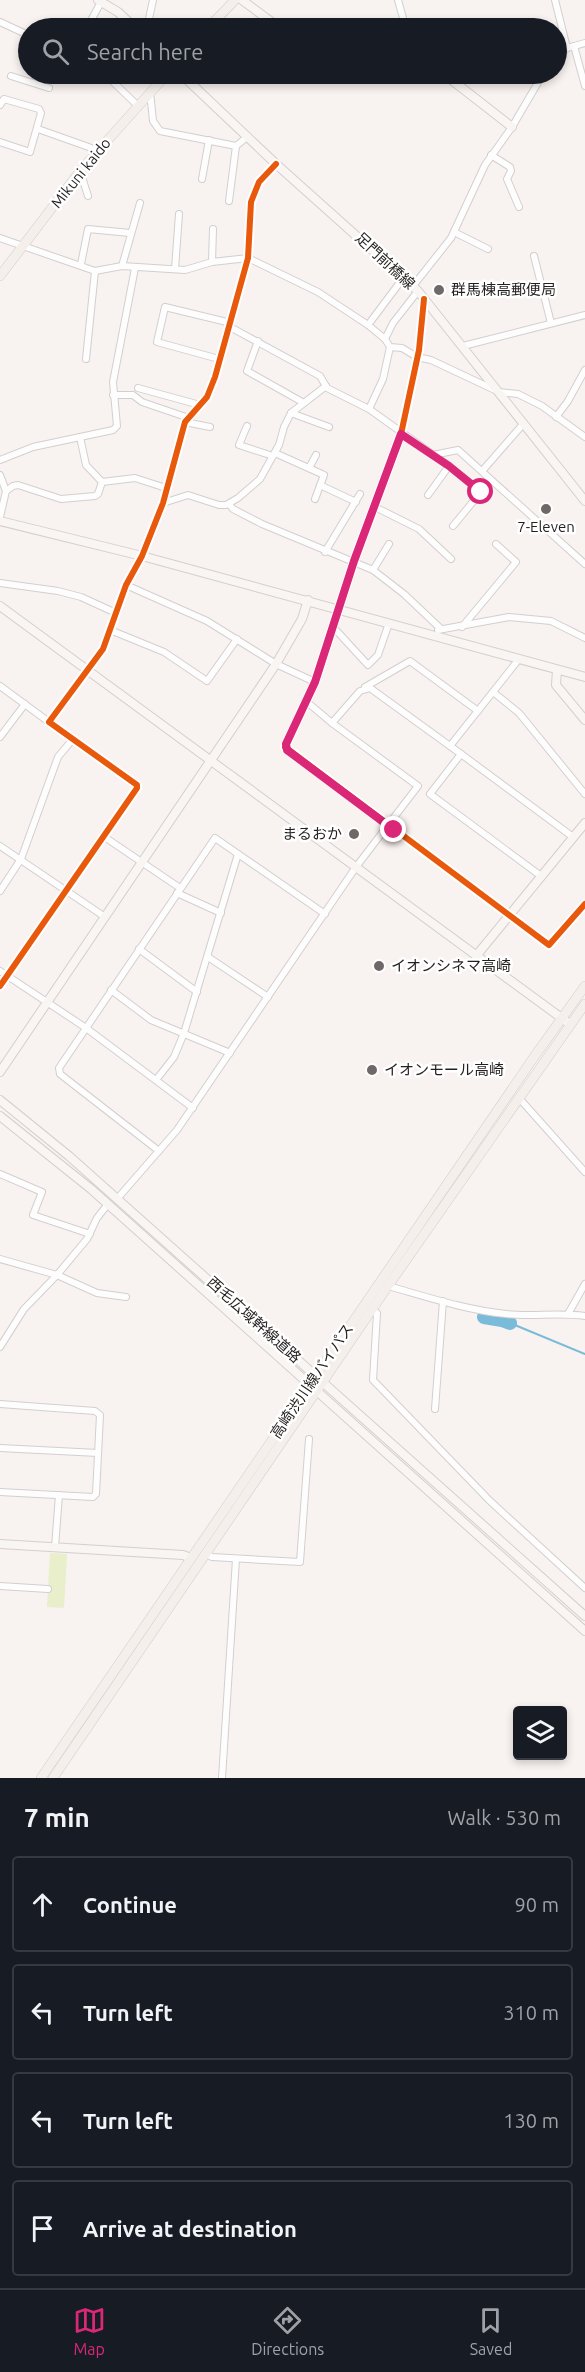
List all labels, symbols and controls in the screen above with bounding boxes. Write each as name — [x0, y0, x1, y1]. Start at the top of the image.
search box — [18, 18, 567, 84]
icon: search — [39, 35, 72, 68]
text: Search here — [87, 39, 203, 64]
street label: Mikuni kaido — [47, 134, 114, 211]
street label: 足門前橋線 — [352, 229, 419, 292]
place label: 群馬棟高郵便局 — [451, 281, 556, 298]
marker: 群馬棟高郵便局 — [432, 283, 446, 297]
route start — [467, 478, 493, 504]
marker: 7-Eleven — [539, 502, 553, 516]
place label: 7-Eleven — [517, 518, 575, 535]
route end — [380, 816, 406, 842]
place label: まるおか — [282, 825, 342, 842]
marker: まるおか — [347, 827, 361, 841]
place label: イオンシネマ高崎 — [391, 957, 511, 974]
marker: イオンシネマ高崎 — [372, 959, 386, 973]
place label: イオンモール高崎 — [384, 1061, 504, 1078]
marker: イオンモール高崎 — [365, 1063, 379, 1077]
street label: 西毛広域幹線道路 — [204, 1273, 305, 1366]
street label: 高崎渋川線バイパス — [267, 1320, 356, 1441]
map controls — [513, 1706, 567, 1760]
button: layers — [513, 1706, 567, 1760]
text: 7 min — [24, 1803, 90, 1832]
text: Walk · 530 m — [448, 1806, 561, 1829]
icon: ahead — [26, 1888, 59, 1921]
text: Continue — [83, 1892, 177, 1917]
text: 90 m — [515, 1893, 559, 1916]
icon: left — [26, 1996, 59, 2029]
text: Turn left — [83, 2000, 173, 2025]
text: 310 m — [503, 2001, 559, 2024]
icon: left — [26, 2104, 59, 2137]
text: Turn left — [83, 2108, 173, 2133]
text: 130 m — [503, 2109, 559, 2132]
icon: arrive — [26, 2212, 59, 2245]
text: Arrive at destination — [83, 2216, 297, 2241]
tab: Map — [73, 2304, 106, 2358]
tab: Directions — [251, 2304, 324, 2358]
tab: Saved — [470, 2304, 512, 2358]

